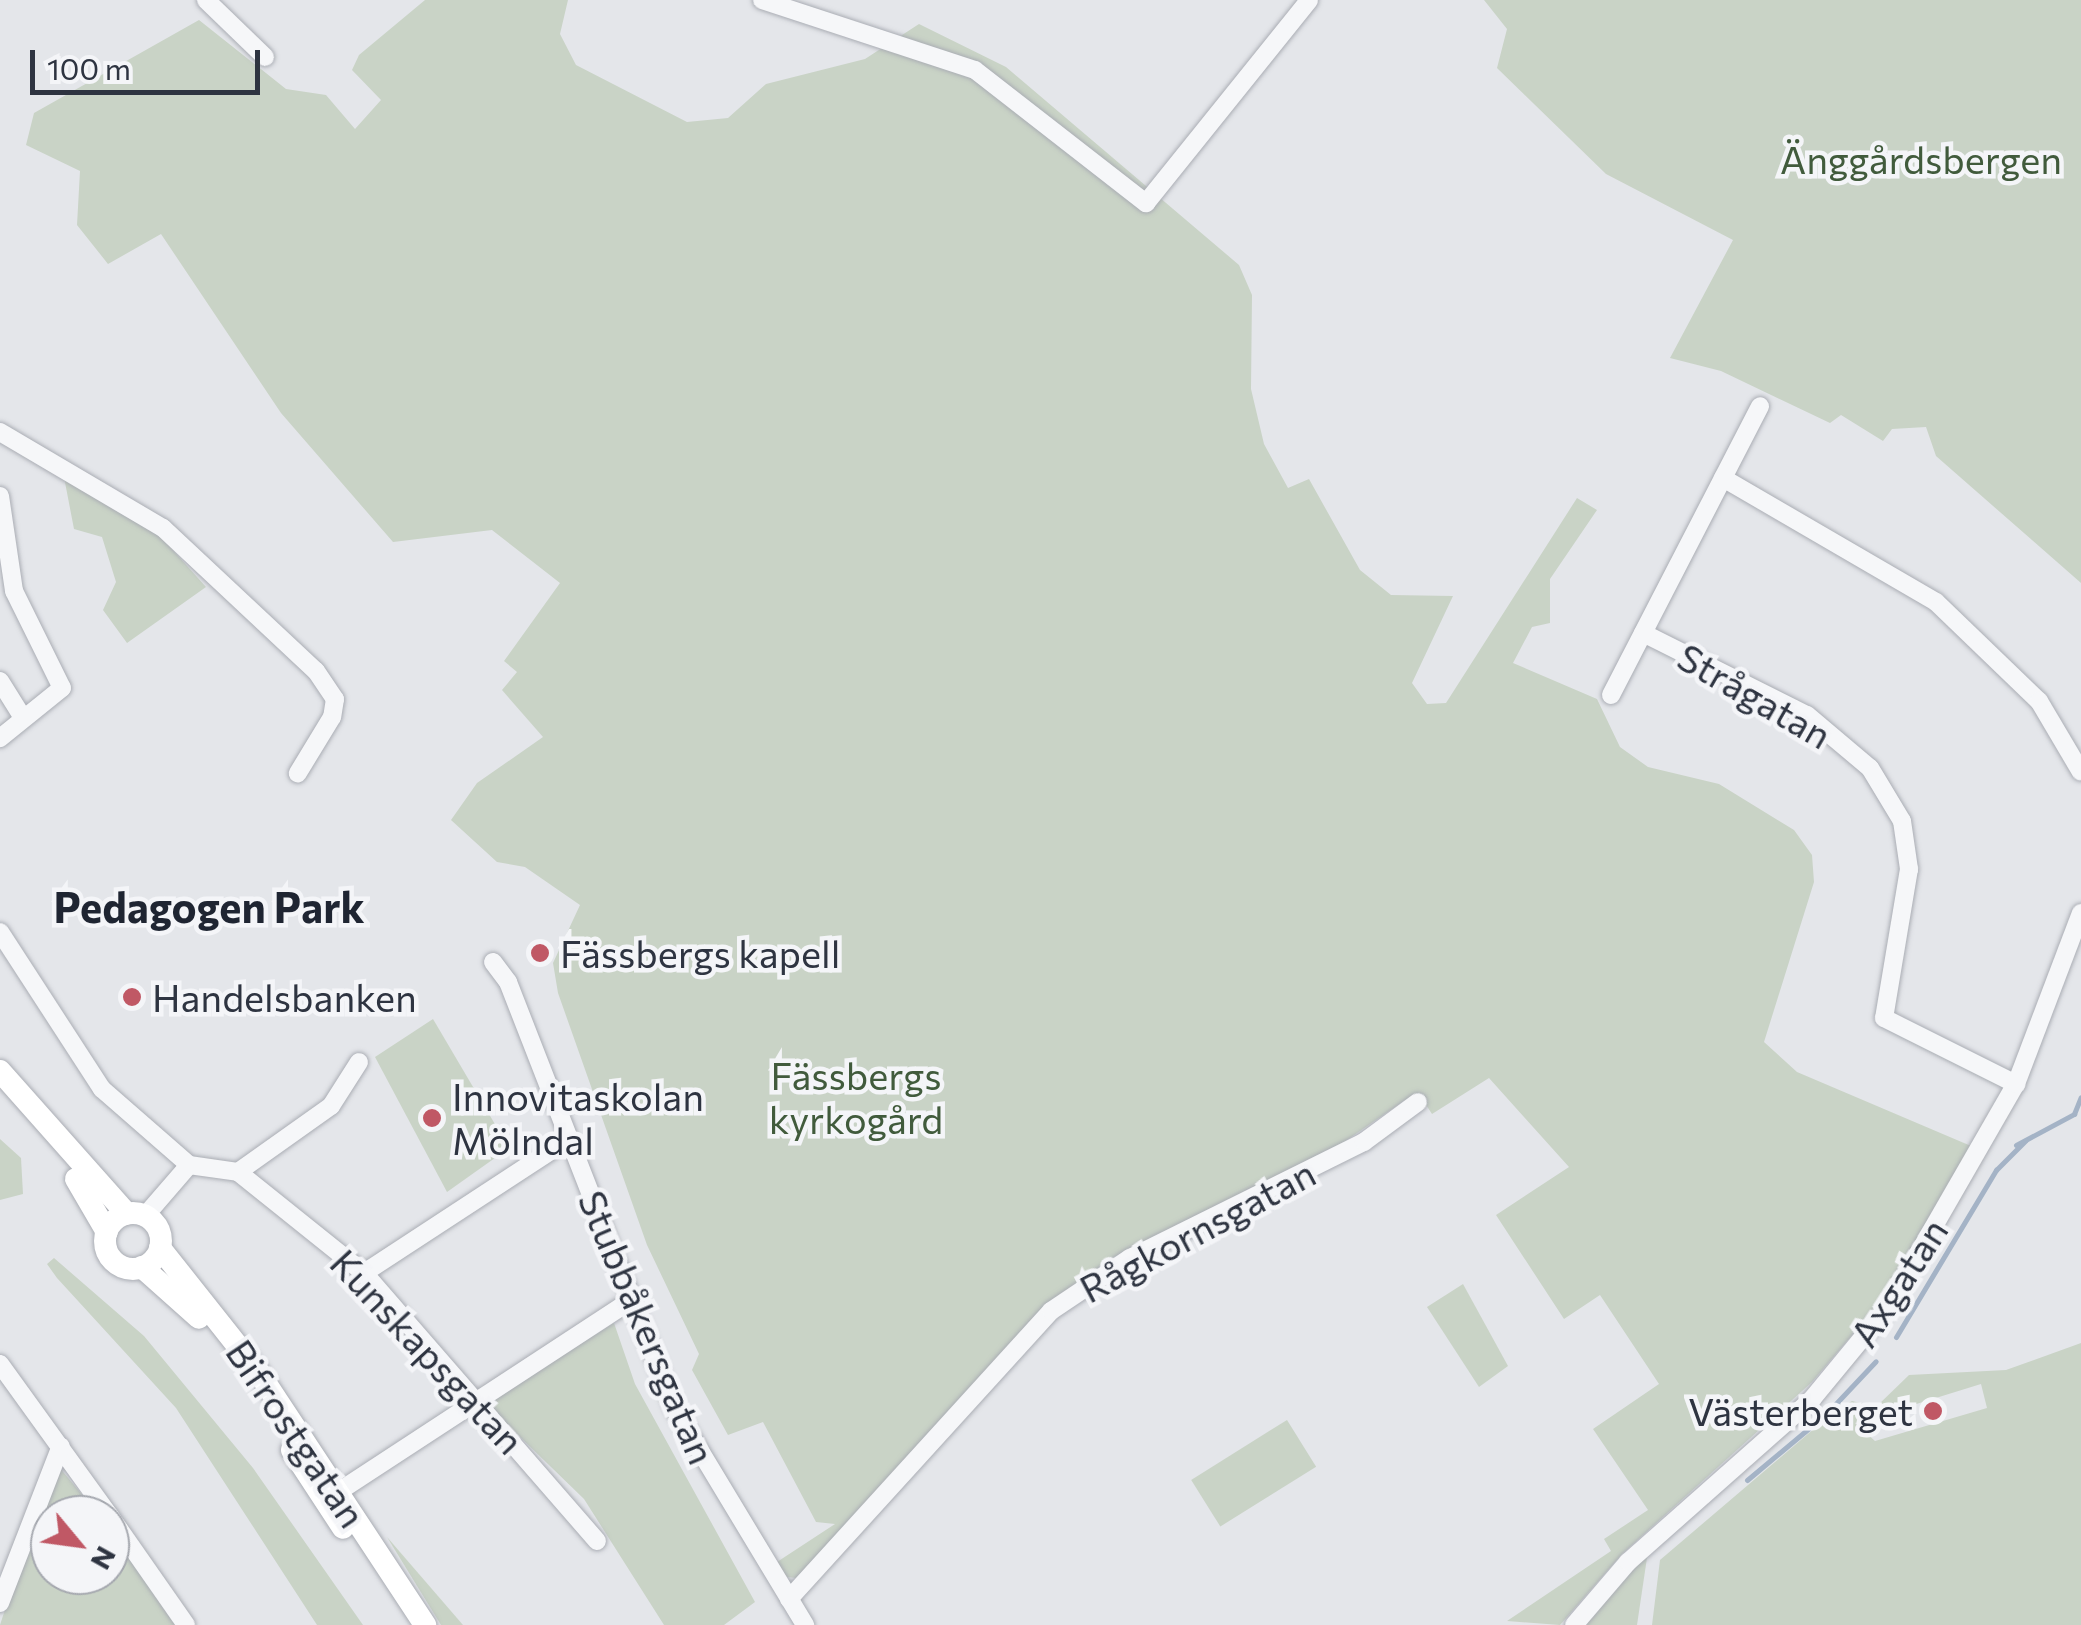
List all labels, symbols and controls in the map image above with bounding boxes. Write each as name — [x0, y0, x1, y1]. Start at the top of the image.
scale bar — [35, 30, 265, 92]
text: 100 m — [47, 49, 131, 86]
park label: Änggårdsbergen — [1780, 136, 2062, 182]
street label: Strågatan — [1670, 633, 1840, 757]
district label: Pedagogen Park — [53, 881, 365, 931]
place label: Fässbergs kapell — [560, 930, 840, 976]
marker: Fässbergs kapell — [529, 942, 551, 964]
place label: Handelsbanken — [152, 974, 417, 1020]
marker: Handelsbanken — [121, 986, 143, 1008]
park label: Fässbergs kyrkogård — [769, 1052, 943, 1142]
place label: Innovitaskolan Mölndal — [452, 1073, 704, 1162]
marker: Innovitaskolan Mölndal — [421, 1107, 443, 1129]
street label: Rågkornsgatan — [1072, 1149, 1322, 1311]
street label: Stubbåkersgatan — [570, 1184, 726, 1470]
street label: Axgatan — [1840, 1209, 1956, 1355]
street label: Kunskapsgatan — [322, 1239, 534, 1463]
street label: Bifrostgatan — [218, 1331, 376, 1535]
place label: Västerberget — [1688, 1388, 1913, 1434]
marker: Västerberget — [1922, 1400, 1944, 1422]
north arrow — [30, 1495, 130, 1595]
text: N — [85, 1541, 124, 1576]

